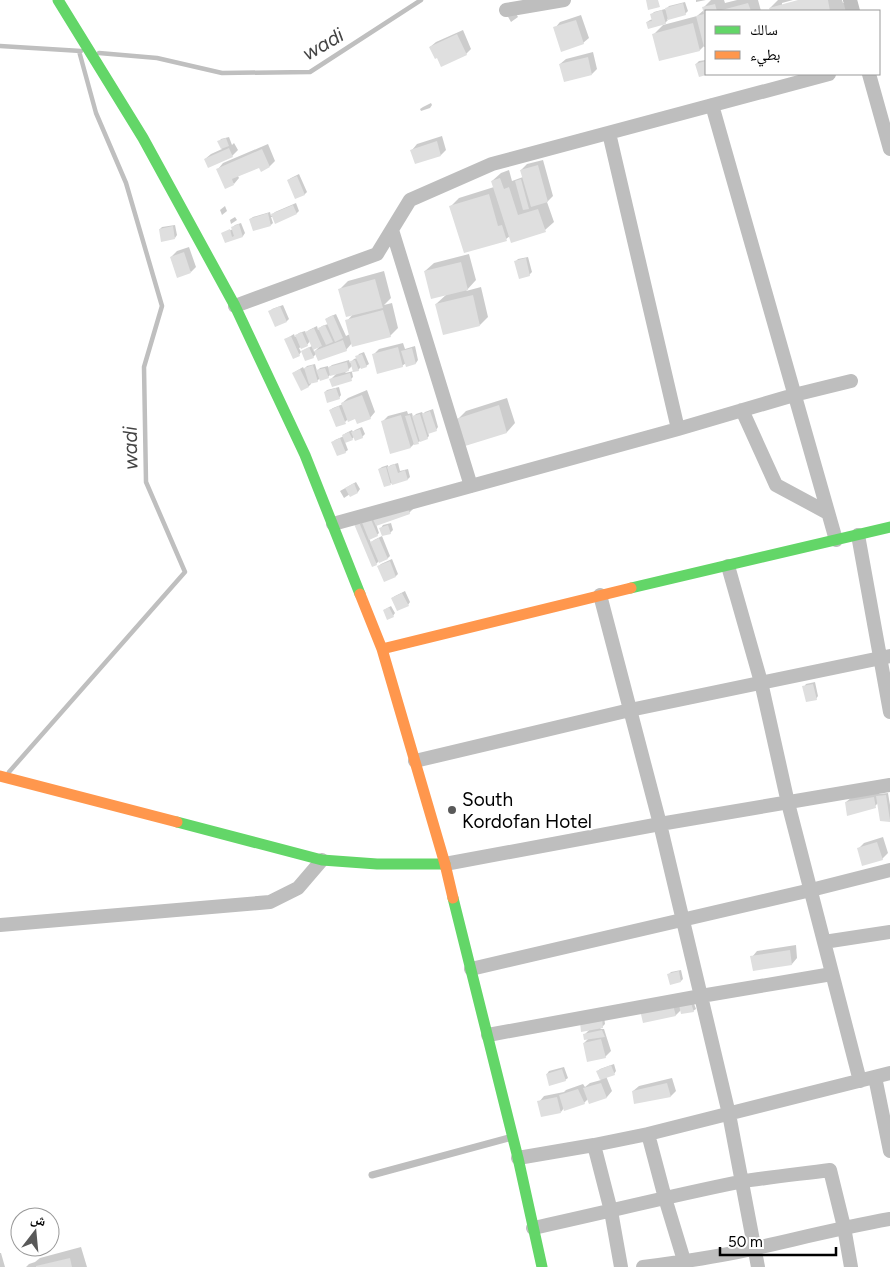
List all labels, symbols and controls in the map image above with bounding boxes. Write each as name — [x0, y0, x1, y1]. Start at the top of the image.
legend — [705, 10, 880, 75]
text: سالك — [750, 21, 778, 39]
water label: wadi — [298, 23, 348, 65]
text: بطيء — [750, 46, 780, 67]
water label: wadi — [118, 426, 142, 470]
place label: South Kordofan Hotel — [462, 788, 592, 833]
marker: South Kordofan Hotel — [446, 804, 458, 816]
north arrow — [10, 1207, 60, 1257]
text: ش — [29, 1210, 48, 1230]
scale bar — [720, 1224, 836, 1256]
text: 50 m — [728, 1233, 763, 1251]

